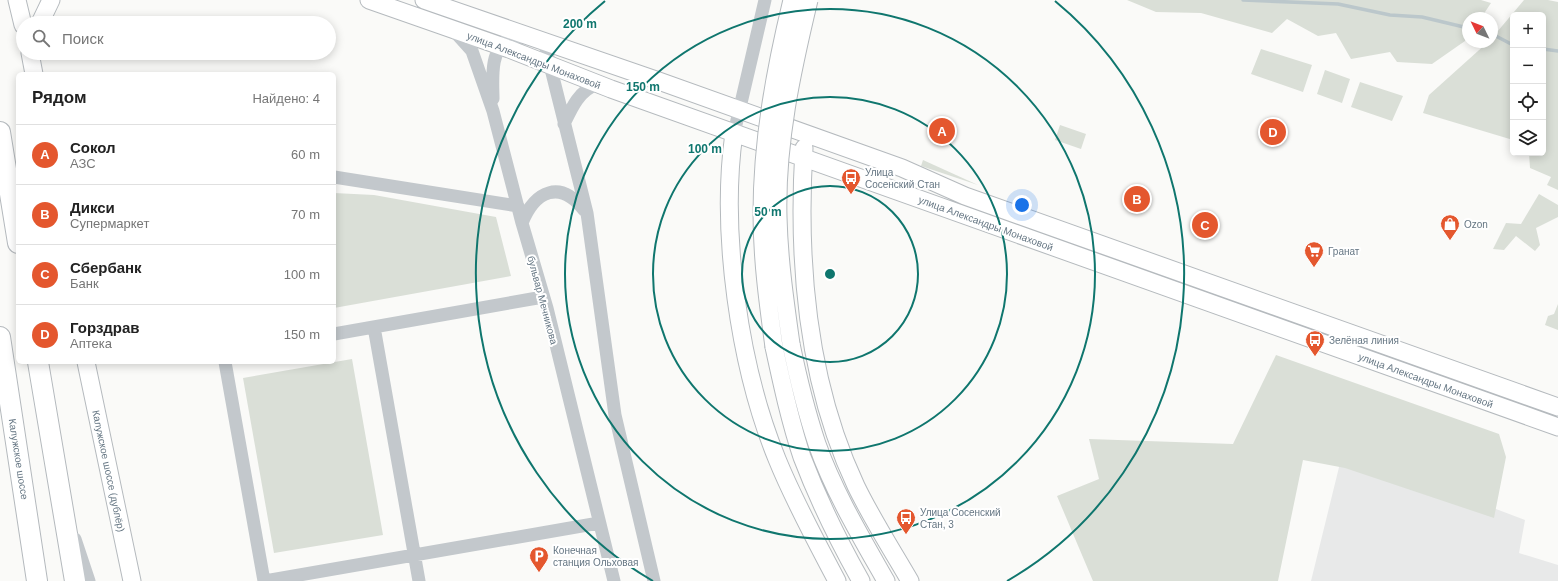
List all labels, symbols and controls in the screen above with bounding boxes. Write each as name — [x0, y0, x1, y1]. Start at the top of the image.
north arrow — [1462, 12, 1498, 48]
map controls — [1510, 12, 1546, 156]
button: + — [1510, 12, 1546, 48]
search box — [16, 16, 336, 60]
text: 200 m — [563, 17, 597, 31]
icon: search — [30, 27, 52, 49]
text: Поиск — [62, 30, 104, 47]
street label: улица Александры Монаховой — [465, 30, 602, 91]
button: − — [1510, 48, 1546, 84]
text: 150 m — [626, 80, 660, 94]
button: locate — [1510, 84, 1546, 120]
text: Рядом — [32, 88, 87, 107]
text: Найдено: 4 — [252, 91, 320, 106]
pin: A — [929, 116, 955, 146]
pin: D — [1260, 117, 1286, 147]
button: layers — [1510, 120, 1546, 156]
text: Сокол — [70, 139, 116, 156]
text: 100 m — [688, 142, 722, 156]
text: A — [40, 147, 50, 162]
text: 60 m — [291, 147, 320, 162]
text: АЗС — [70, 156, 96, 171]
bus stop icon: Улица Сосенский Стан — [840, 167, 862, 195]
place label: Улица Сосенский Стан — [865, 167, 940, 190]
pin: B — [1124, 184, 1150, 214]
street label: улица Александры Монаховой — [917, 194, 1055, 253]
your location — [1012, 195, 1032, 215]
text: Дикси — [70, 199, 115, 216]
text: 50 m — [754, 205, 782, 219]
text: B — [40, 207, 50, 222]
text: 70 m — [291, 207, 320, 222]
pin: C — [1192, 210, 1218, 240]
shop icon: Ozon — [1439, 213, 1461, 241]
text: Супермаркет — [70, 216, 149, 231]
place label: Ozon — [1464, 219, 1488, 230]
supermarket icon: Гранат — [1303, 240, 1325, 268]
place label: Гранат — [1328, 246, 1360, 257]
street label: бульвар Мечникова — [525, 255, 560, 346]
text: Сбербанк — [70, 259, 142, 276]
text: C — [40, 267, 50, 282]
text: 100 m — [284, 267, 320, 282]
centre of rings — [823, 267, 837, 281]
text: Банк — [70, 276, 99, 291]
text: Горздрав — [70, 319, 140, 336]
text: D — [40, 327, 50, 342]
text: 150 m — [284, 327, 320, 342]
bus stop icon: Зелёная линия — [1304, 329, 1326, 357]
place label: Зелёная линия — [1329, 335, 1399, 346]
text: Аптека — [70, 336, 112, 351]
street label: улица Александры Монаховой — [1357, 351, 1495, 410]
street label: Калужское шоссе (дублёр) — [90, 409, 127, 533]
street label: Калужское шоссе — [7, 418, 30, 501]
bus stop icon: Улица Сосенский Стан, 3 — [895, 507, 917, 535]
place label: Улица Сосенский Стан, 3 — [920, 507, 1001, 530]
parking icon: Конечная станция Ольховая — [528, 545, 550, 573]
place label: Конечная станция Ольховая — [553, 545, 638, 568]

